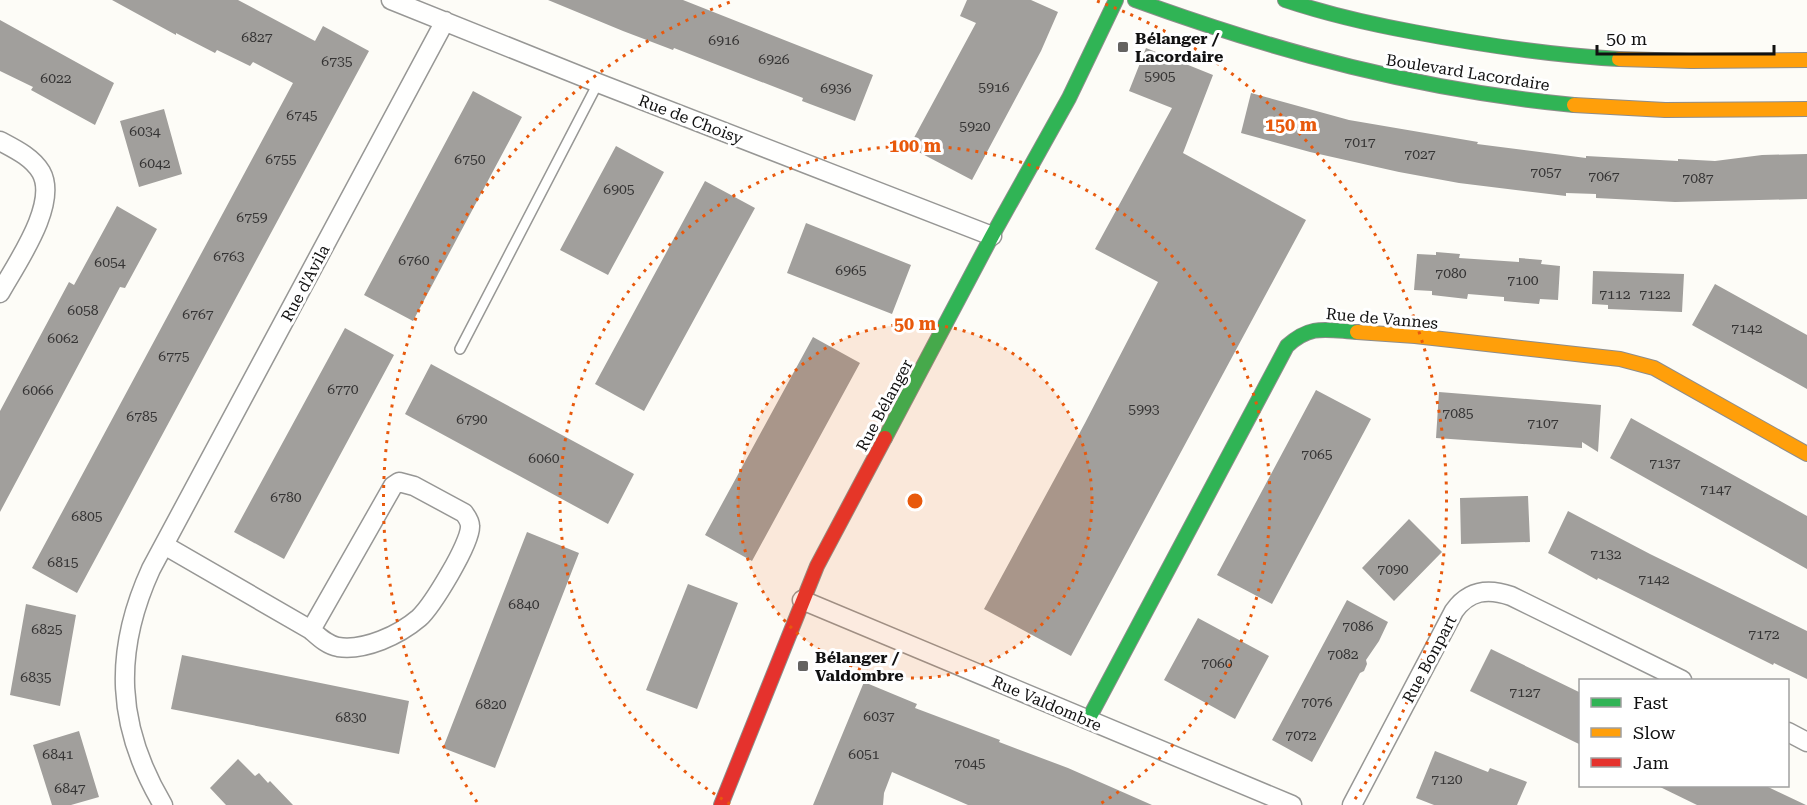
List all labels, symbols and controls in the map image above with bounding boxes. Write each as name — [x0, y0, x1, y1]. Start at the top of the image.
scale bar — [1597, 18, 1774, 56]
text: 50 m — [1606, 28, 1647, 49]
house number: 6827 — [241, 29, 273, 45]
place label: Bélanger / Lacordaire — [1135, 29, 1223, 66]
house number: 6916 — [708, 32, 740, 48]
marker: Bélanger / Lacordaire — [1116, 40, 1130, 54]
street label: Boulevard Lacordaire — [1385, 50, 1551, 95]
house number: 6926 — [758, 51, 790, 67]
house number: 6735 — [321, 53, 353, 69]
house number: 5905 — [1144, 68, 1176, 84]
house number: 6022 — [40, 70, 72, 86]
house number: 5916 — [978, 79, 1010, 95]
house number: 6936 — [820, 80, 852, 96]
street label: Rue de Choisy — [636, 91, 746, 148]
house number: 6745 — [286, 107, 318, 123]
text: 150 m — [1265, 114, 1318, 135]
house number: 5920 — [959, 118, 991, 134]
house number: 6034 — [129, 123, 161, 139]
house number: 7017 — [1344, 134, 1376, 150]
text: 100 m — [889, 135, 942, 156]
house number: 7027 — [1404, 146, 1436, 162]
house number: 6755 — [265, 151, 297, 167]
house number: 6750 — [454, 151, 486, 167]
house number: 6042 — [139, 155, 171, 171]
house number: 7057 — [1530, 164, 1562, 180]
house number: 7067 — [1588, 168, 1620, 184]
house number: 7087 — [1682, 170, 1714, 186]
house number: 6905 — [603, 181, 635, 197]
house number: 6759 — [236, 209, 268, 225]
street label: Rue d'Avila — [277, 241, 334, 325]
house number: 6763 — [213, 248, 245, 264]
house number: 6760 — [398, 252, 430, 268]
house number: 6054 — [94, 254, 126, 270]
house number: 6965 — [835, 262, 867, 278]
house number: 7080 — [1435, 265, 1467, 281]
house number: 7100 — [1507, 272, 1539, 288]
house number: 7112 — [1599, 286, 1631, 302]
house number: 7122 — [1639, 286, 1671, 302]
house number: 6058 — [67, 302, 99, 318]
street label: Rue de Vannes — [1325, 304, 1439, 333]
house number: 6767 — [182, 306, 214, 322]
text: 50 m — [894, 313, 937, 334]
house number: 7142 — [1731, 320, 1763, 336]
house number: 6062 — [47, 330, 79, 346]
house number: 6775 — [158, 348, 190, 364]
street label: Rue Bélanger — [852, 356, 917, 454]
house number: 6770 — [327, 381, 359, 397]
house number: 6066 — [22, 382, 54, 398]
house number: 5993 — [1128, 401, 1160, 417]
house number: 7085 — [1442, 405, 1474, 421]
house number: 6785 — [126, 408, 158, 424]
house number: 6790 — [456, 411, 488, 427]
house number: 7107 — [1527, 415, 1559, 431]
house number: 7065 — [1301, 446, 1333, 462]
house number: 6060 — [528, 450, 560, 466]
house number: 7137 — [1649, 455, 1681, 471]
house number: 7147 — [1700, 481, 1732, 497]
house number: 6780 — [270, 489, 302, 505]
centre of rings — [905, 491, 925, 511]
house number: 6805 — [71, 508, 103, 524]
house number: 7132 — [1590, 546, 1622, 562]
house number: 6815 — [47, 554, 79, 570]
house number: 7090 — [1377, 561, 1409, 577]
house number: 7142 — [1638, 571, 1670, 587]
house number: 6840 — [508, 596, 540, 612]
street label: Rue Bonpart — [1398, 612, 1460, 706]
house number: 7086 — [1342, 618, 1374, 634]
house number: 6825 — [31, 621, 63, 637]
house number: 7172 — [1748, 626, 1780, 642]
house number: 7082 — [1327, 646, 1359, 662]
place label: Bélanger / Valdombre — [815, 648, 904, 685]
house number: 7060 — [1201, 655, 1233, 671]
marker: Bélanger / Valdombre — [796, 659, 810, 673]
house number: 6835 — [20, 669, 52, 685]
street label: Rue Valdombre — [989, 672, 1105, 735]
legend — [1579, 679, 1789, 787]
house number: 7127 — [1509, 684, 1541, 700]
text: Fast — [1633, 692, 1668, 713]
house number: 7076 — [1301, 694, 1333, 710]
house number: 6820 — [475, 696, 507, 712]
house number: 6037 — [863, 708, 895, 724]
house number: 6830 — [335, 709, 367, 725]
text: Slow — [1633, 722, 1675, 743]
house number: 7072 — [1285, 727, 1317, 743]
house number: 6841 — [42, 746, 74, 762]
house number: 6051 — [848, 746, 880, 762]
text: Jam — [1633, 752, 1669, 773]
house number: 7045 — [954, 755, 986, 771]
house number: 7120 — [1431, 771, 1463, 787]
house number: 6847 — [54, 780, 86, 796]

